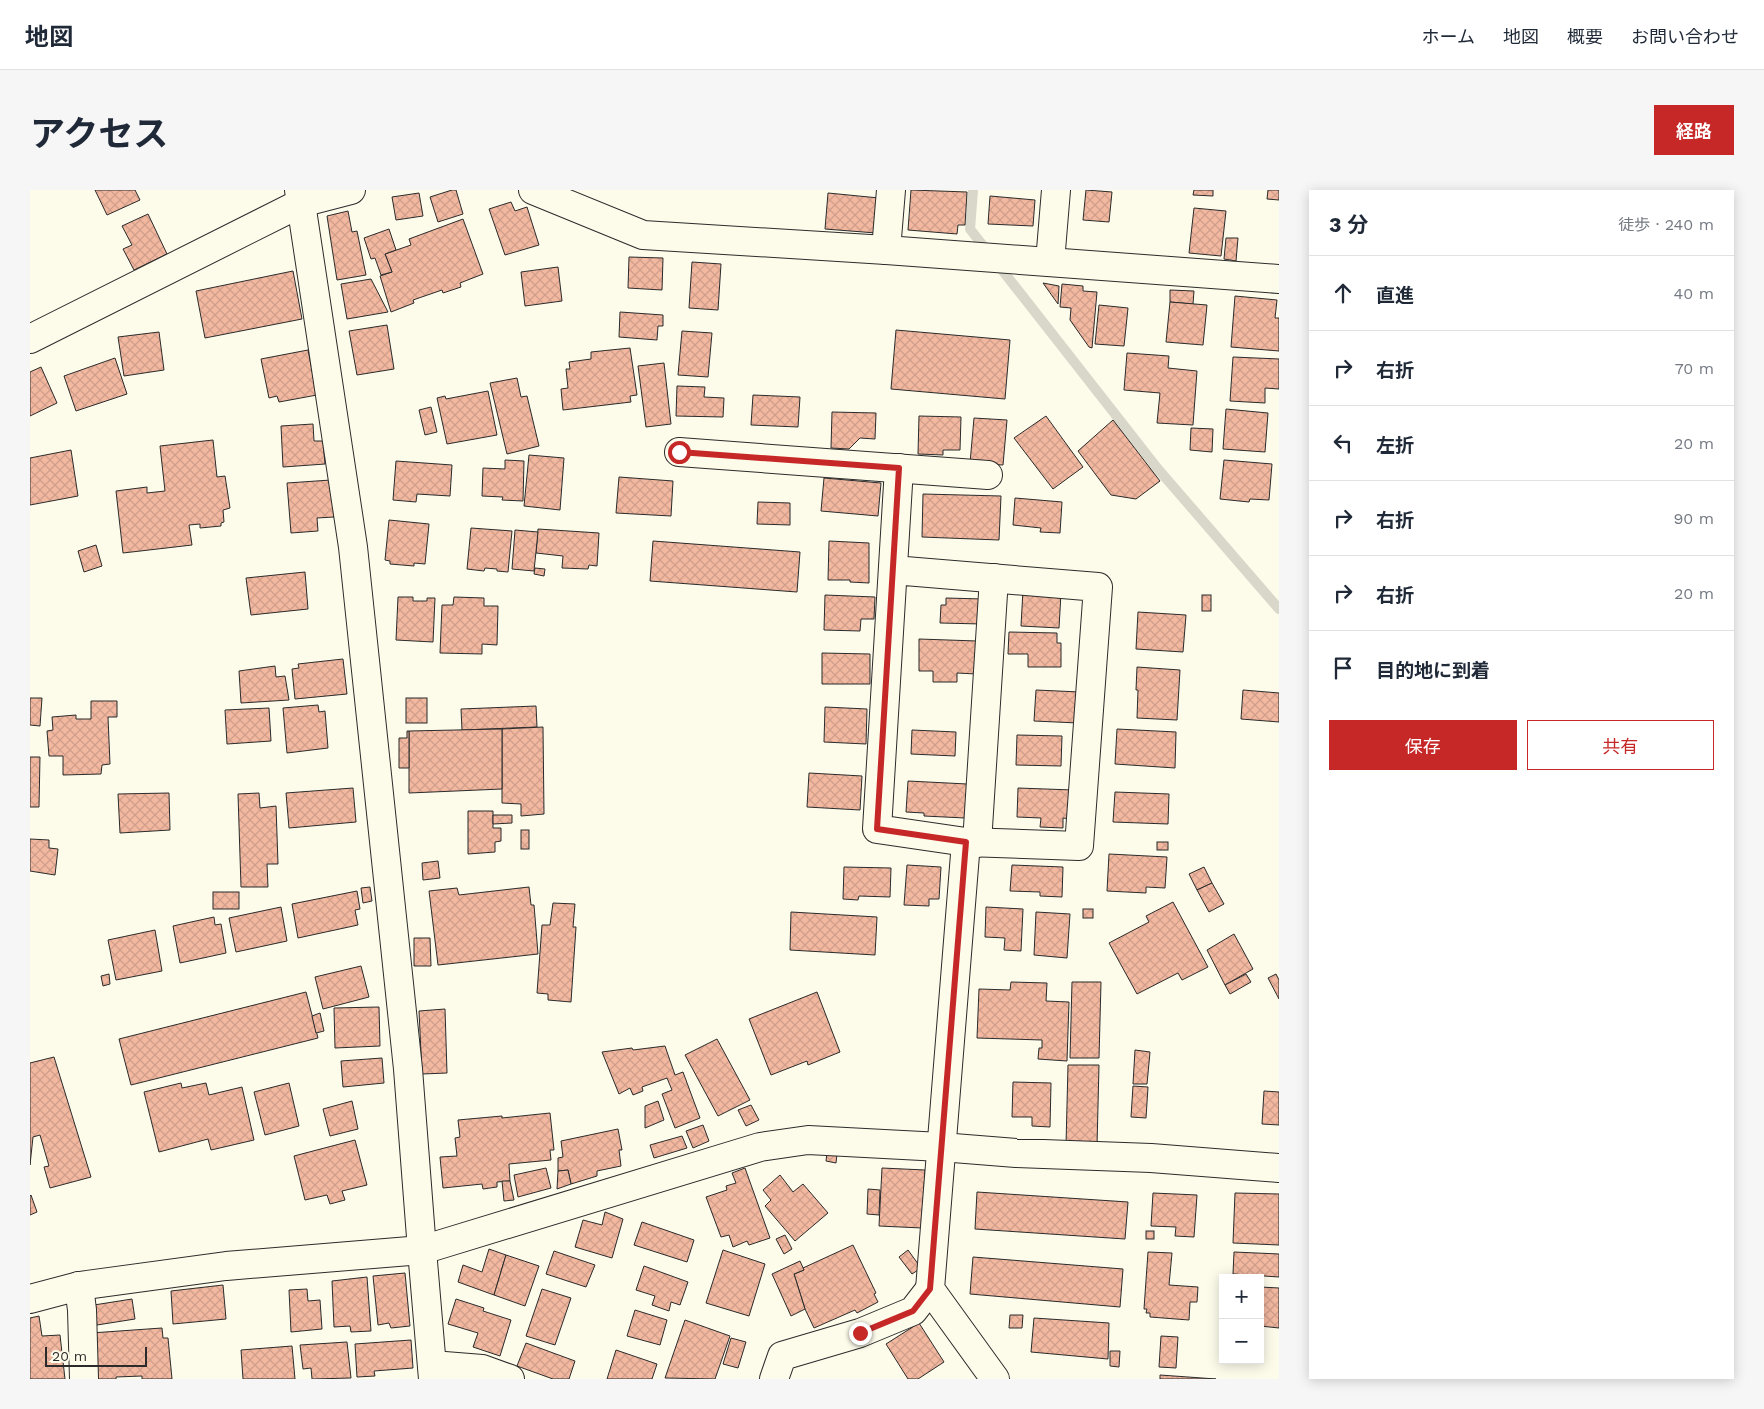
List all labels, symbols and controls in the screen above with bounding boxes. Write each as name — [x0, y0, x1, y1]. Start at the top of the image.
text: 地図 — [25, 23, 73, 51]
text: ホーム — [1422, 26, 1475, 47]
text: 地図 — [1503, 26, 1539, 47]
text: 概要 — [1567, 26, 1603, 47]
text: お問い合わせ — [1631, 26, 1739, 47]
button: 経路 — [1654, 105, 1734, 155]
text: アクセス — [30, 113, 168, 155]
text: 3 分 — [1329, 212, 1368, 237]
text: 徒歩 · 240 m — [1618, 215, 1714, 234]
icon: ahead — [1329, 279, 1357, 307]
text: 直進 — [1376, 284, 1414, 307]
text: 40 m — [1674, 284, 1714, 303]
icon: right — [1329, 354, 1357, 382]
text: 右折 — [1376, 359, 1414, 382]
text: 70 m — [1675, 359, 1714, 378]
icon: left — [1329, 429, 1357, 457]
text: 左折 — [1376, 434, 1414, 457]
text: 20 m — [1674, 434, 1714, 453]
route start — [668, 441, 691, 464]
icon: right — [1329, 504, 1357, 532]
text: 右折 — [1376, 509, 1414, 532]
text: 90 m — [1673, 509, 1714, 528]
icon: right — [1329, 579, 1357, 607]
text: 右折 — [1376, 584, 1414, 607]
text: 20 m — [1674, 584, 1714, 603]
icon: arrive — [1329, 654, 1357, 682]
text: 目的地に到着 — [1376, 659, 1490, 682]
button: 保存 — [1329, 720, 1517, 770]
button: 共有 — [1527, 720, 1714, 770]
map controls — [1219, 1274, 1264, 1364]
button: + — [1219, 1274, 1264, 1319]
button: − — [1219, 1319, 1264, 1364]
route end — [849, 1322, 872, 1345]
scale bar — [45, 1344, 148, 1367]
text: 20 m — [52, 1348, 87, 1364]

